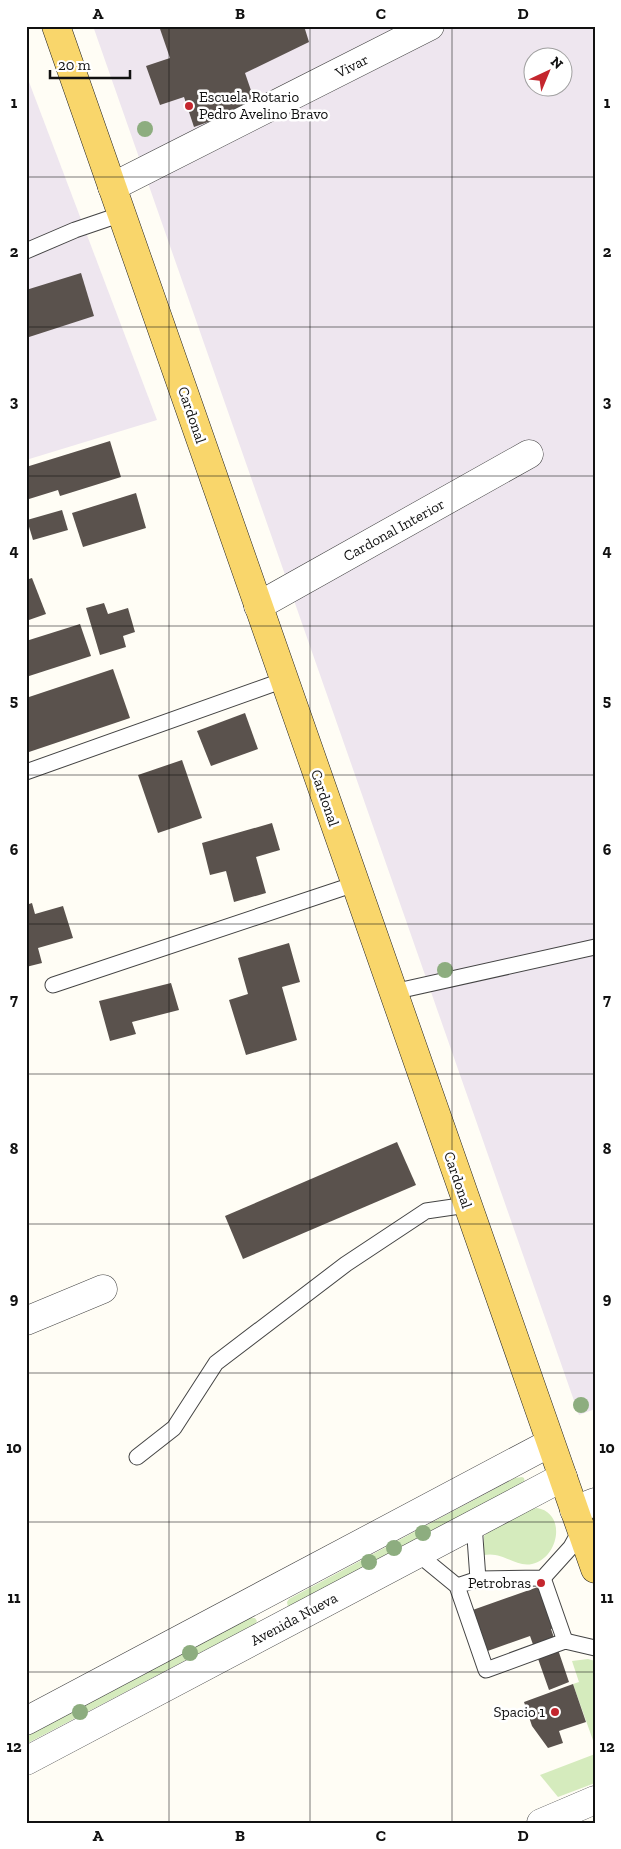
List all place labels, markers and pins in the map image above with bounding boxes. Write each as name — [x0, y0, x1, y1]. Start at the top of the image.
place label: Escuela Rotario Pedro Avelino Bravo — [199, 88, 329, 123]
marker: Escuela Rotario Pedro Avelino Bravo — [183, 100, 195, 112]
place label: Petrobras — [468, 1574, 531, 1592]
marker: Petrobras — [535, 1577, 547, 1589]
place label: Spacio 1 — [494, 1703, 545, 1721]
marker: Spacio 1 — [549, 1706, 561, 1718]

